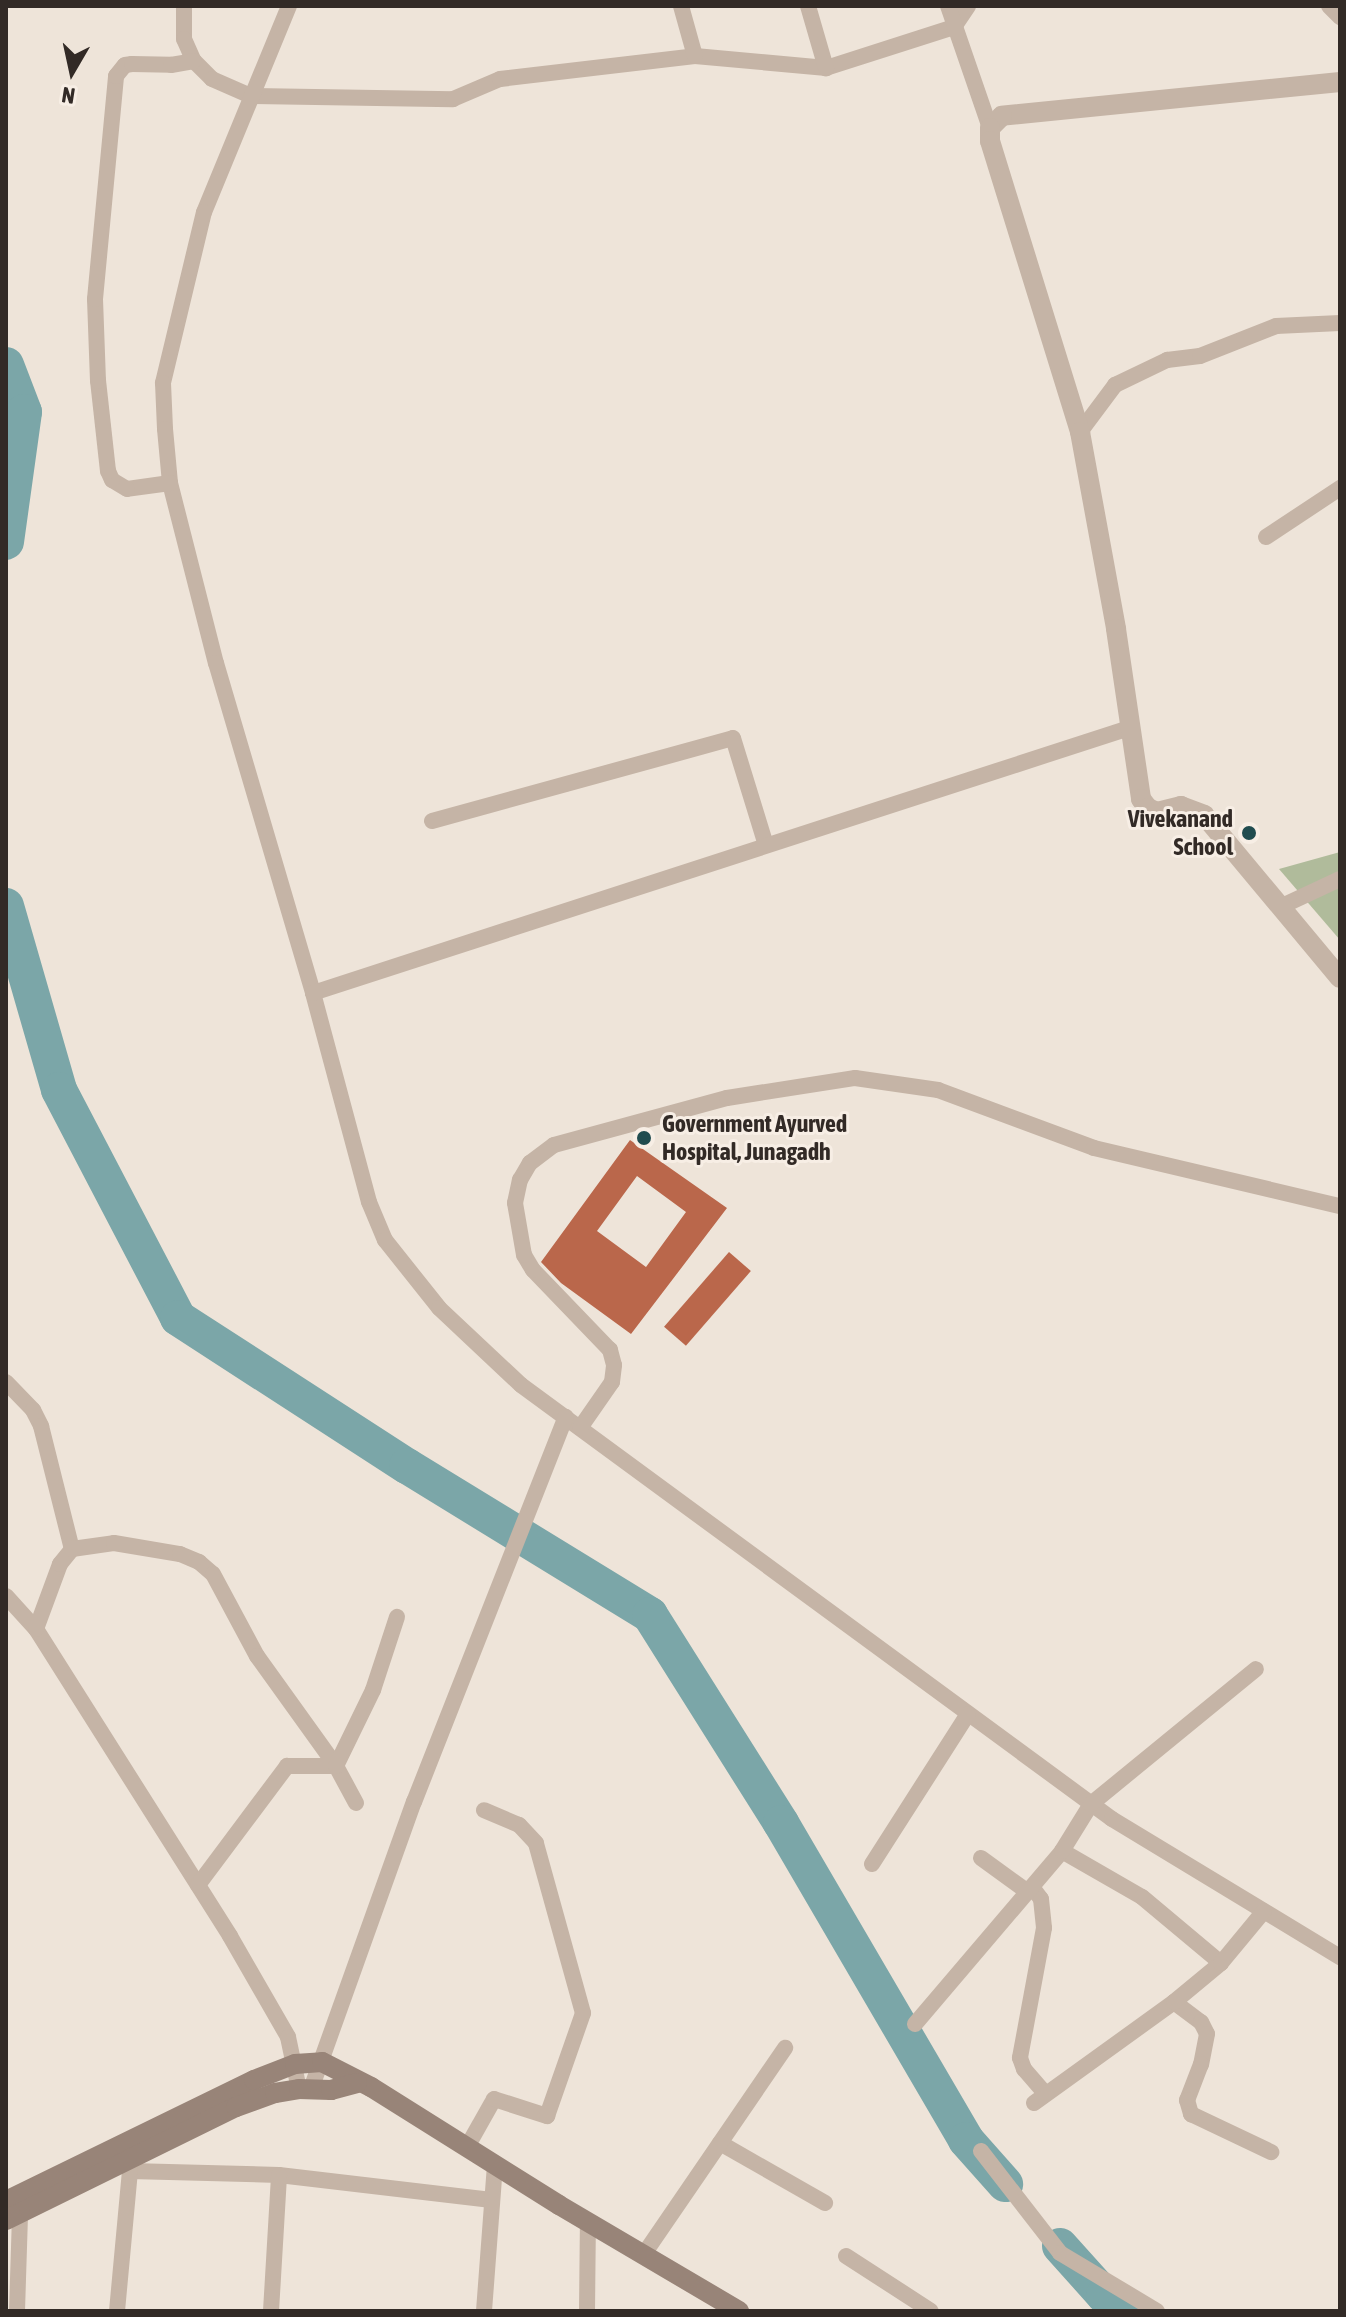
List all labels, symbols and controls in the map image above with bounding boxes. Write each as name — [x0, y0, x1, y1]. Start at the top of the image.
north arrow — [32, 32, 112, 112]
text: N — [60, 82, 77, 110]
place label: Vivekanand School — [1128, 805, 1233, 861]
marker: Vivekanand School — [1240, 824, 1258, 842]
place label: Government Ayurved Hospital, Junagadh — [662, 1110, 847, 1166]
marker: Government Ayurved Hospital, Junagadh — [633, 1127, 655, 1149]

